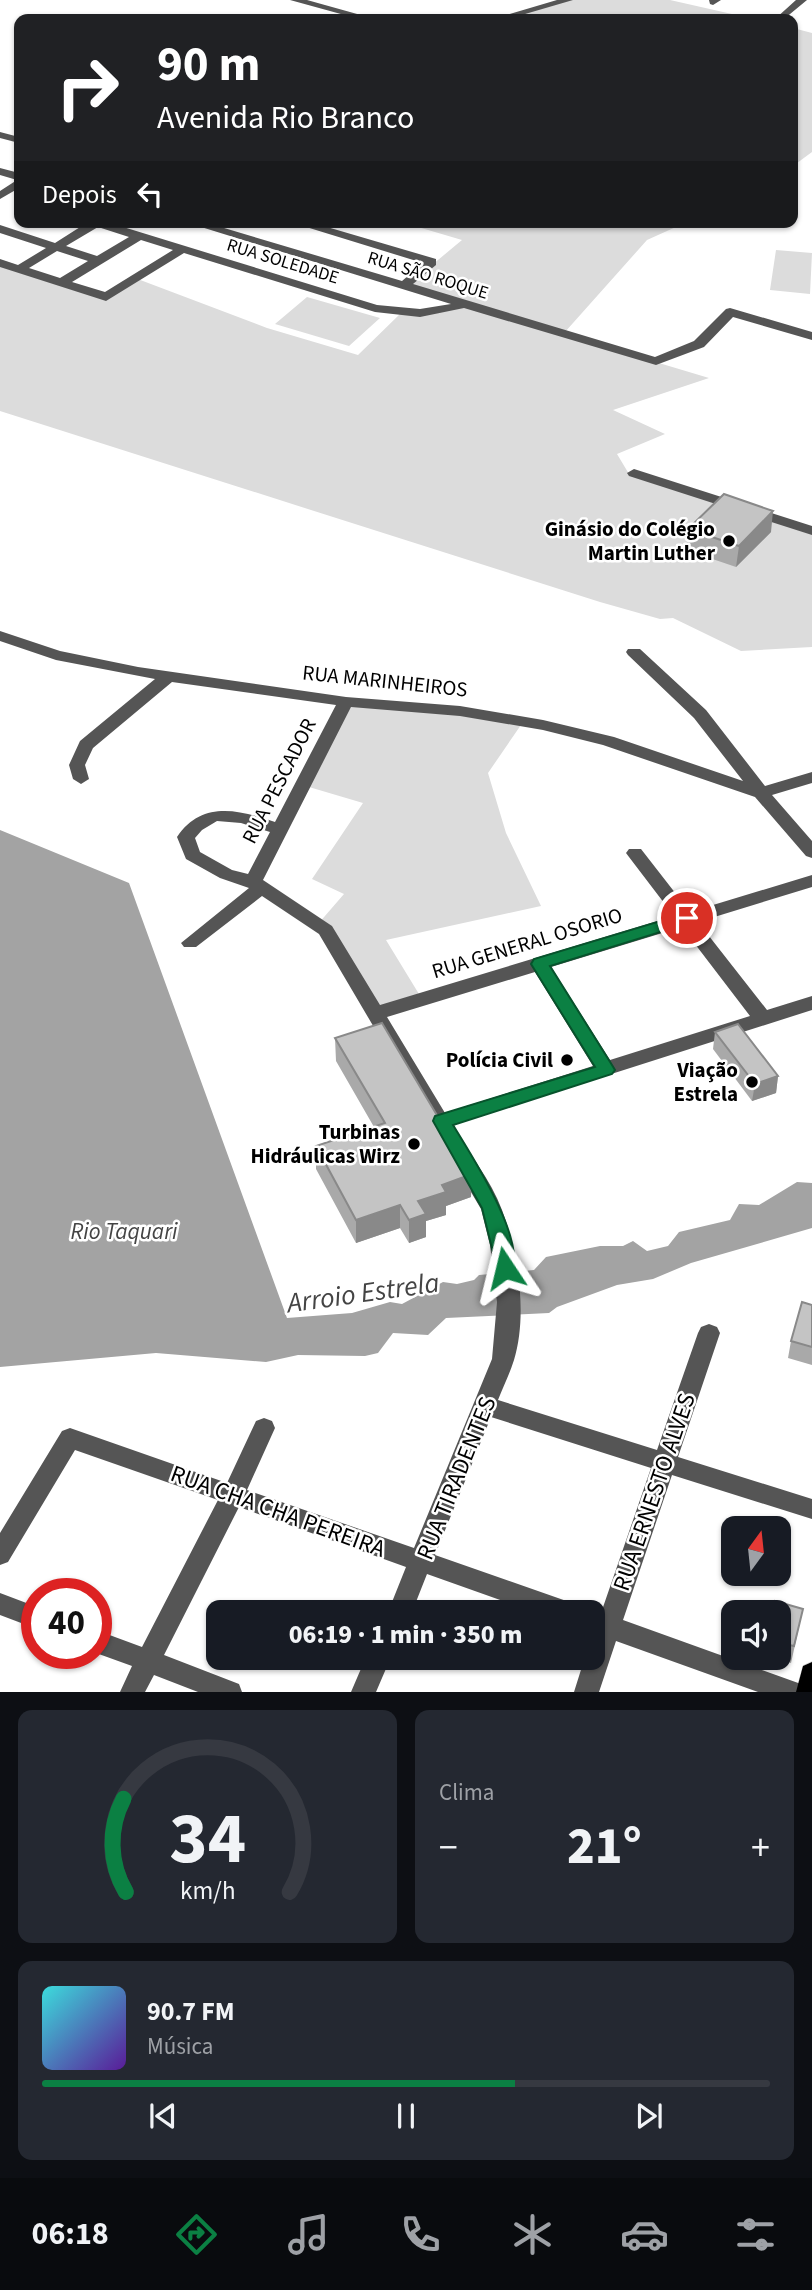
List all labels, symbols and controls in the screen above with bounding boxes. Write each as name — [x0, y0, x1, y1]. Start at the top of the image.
text: 90 m — [157, 30, 261, 100]
icon: right — [42, 42, 133, 133]
text: Avenida Rio Branco — [157, 95, 414, 141]
icon: left — [131, 175, 169, 213]
text: Depois — [42, 176, 117, 213]
street label: RUA SOLEDADE — [224, 233, 342, 290]
street label: RUA SÃO ROQUE — [364, 245, 491, 306]
place label: Ginásio do Colégio Martin Luther — [545, 514, 716, 568]
marker: Ginásio do Colégio Martin Luther — [721, 533, 737, 549]
street label: RUA MARINHEIROS — [301, 657, 469, 705]
street label: RUA PESCADOR — [235, 713, 324, 849]
pin — [657, 888, 717, 948]
icon: arrive — [668, 899, 706, 937]
street label: RUA GENERAL OSORIO — [428, 900, 626, 986]
place label: Polícia Civil — [446, 1045, 553, 1075]
marker: Polícia Civil — [559, 1052, 575, 1068]
place label: Viação Estrela — [673, 1055, 738, 1109]
marker: Viação Estrela — [744, 1074, 760, 1090]
place label: Turbinas Hidráulicas Wirz — [251, 1117, 400, 1171]
marker: Turbinas Hidráulicas Wirz — [406, 1136, 422, 1152]
water label: Rio Taquari — [71, 1215, 178, 1248]
position arrow — [468, 1231, 542, 1305]
water label: Arroio Estrela — [282, 1263, 442, 1324]
street label: RUA ERNESTO ALVES — [604, 1389, 705, 1596]
street label: RUA TIRADENTES — [408, 1391, 505, 1565]
street label: RUA CHA CHA PEREIRA — [165, 1456, 390, 1567]
north arrow — [721, 1516, 791, 1586]
map controls — [721, 1516, 791, 1670]
speed limit sign: 40 — [21, 1578, 112, 1669]
button: sound — [721, 1600, 791, 1670]
text: 06:19 · 1 min · 350 m — [289, 1616, 522, 1653]
text: Clima — [439, 1776, 494, 1809]
text: 34 — [169, 1788, 246, 1892]
text: 21° — [567, 1810, 642, 1884]
text: − — [439, 1821, 458, 1875]
text: + — [751, 1821, 770, 1875]
text: km/h — [180, 1873, 235, 1909]
text: 90.7 FM — [147, 1993, 235, 2030]
text: Música — [147, 2030, 213, 2063]
icon: previous — [144, 2097, 182, 2135]
icon: pause — [387, 2097, 425, 2135]
icon: next — [630, 2097, 668, 2135]
icon: directions — [172, 2210, 221, 2259]
icon: music — [284, 2210, 333, 2259]
icon: phone — [396, 2210, 445, 2259]
icon: climate — [508, 2210, 557, 2259]
icon: car — [620, 2210, 669, 2259]
icon: filters — [731, 2210, 780, 2259]
text: 06:18 — [31, 2211, 109, 2257]

